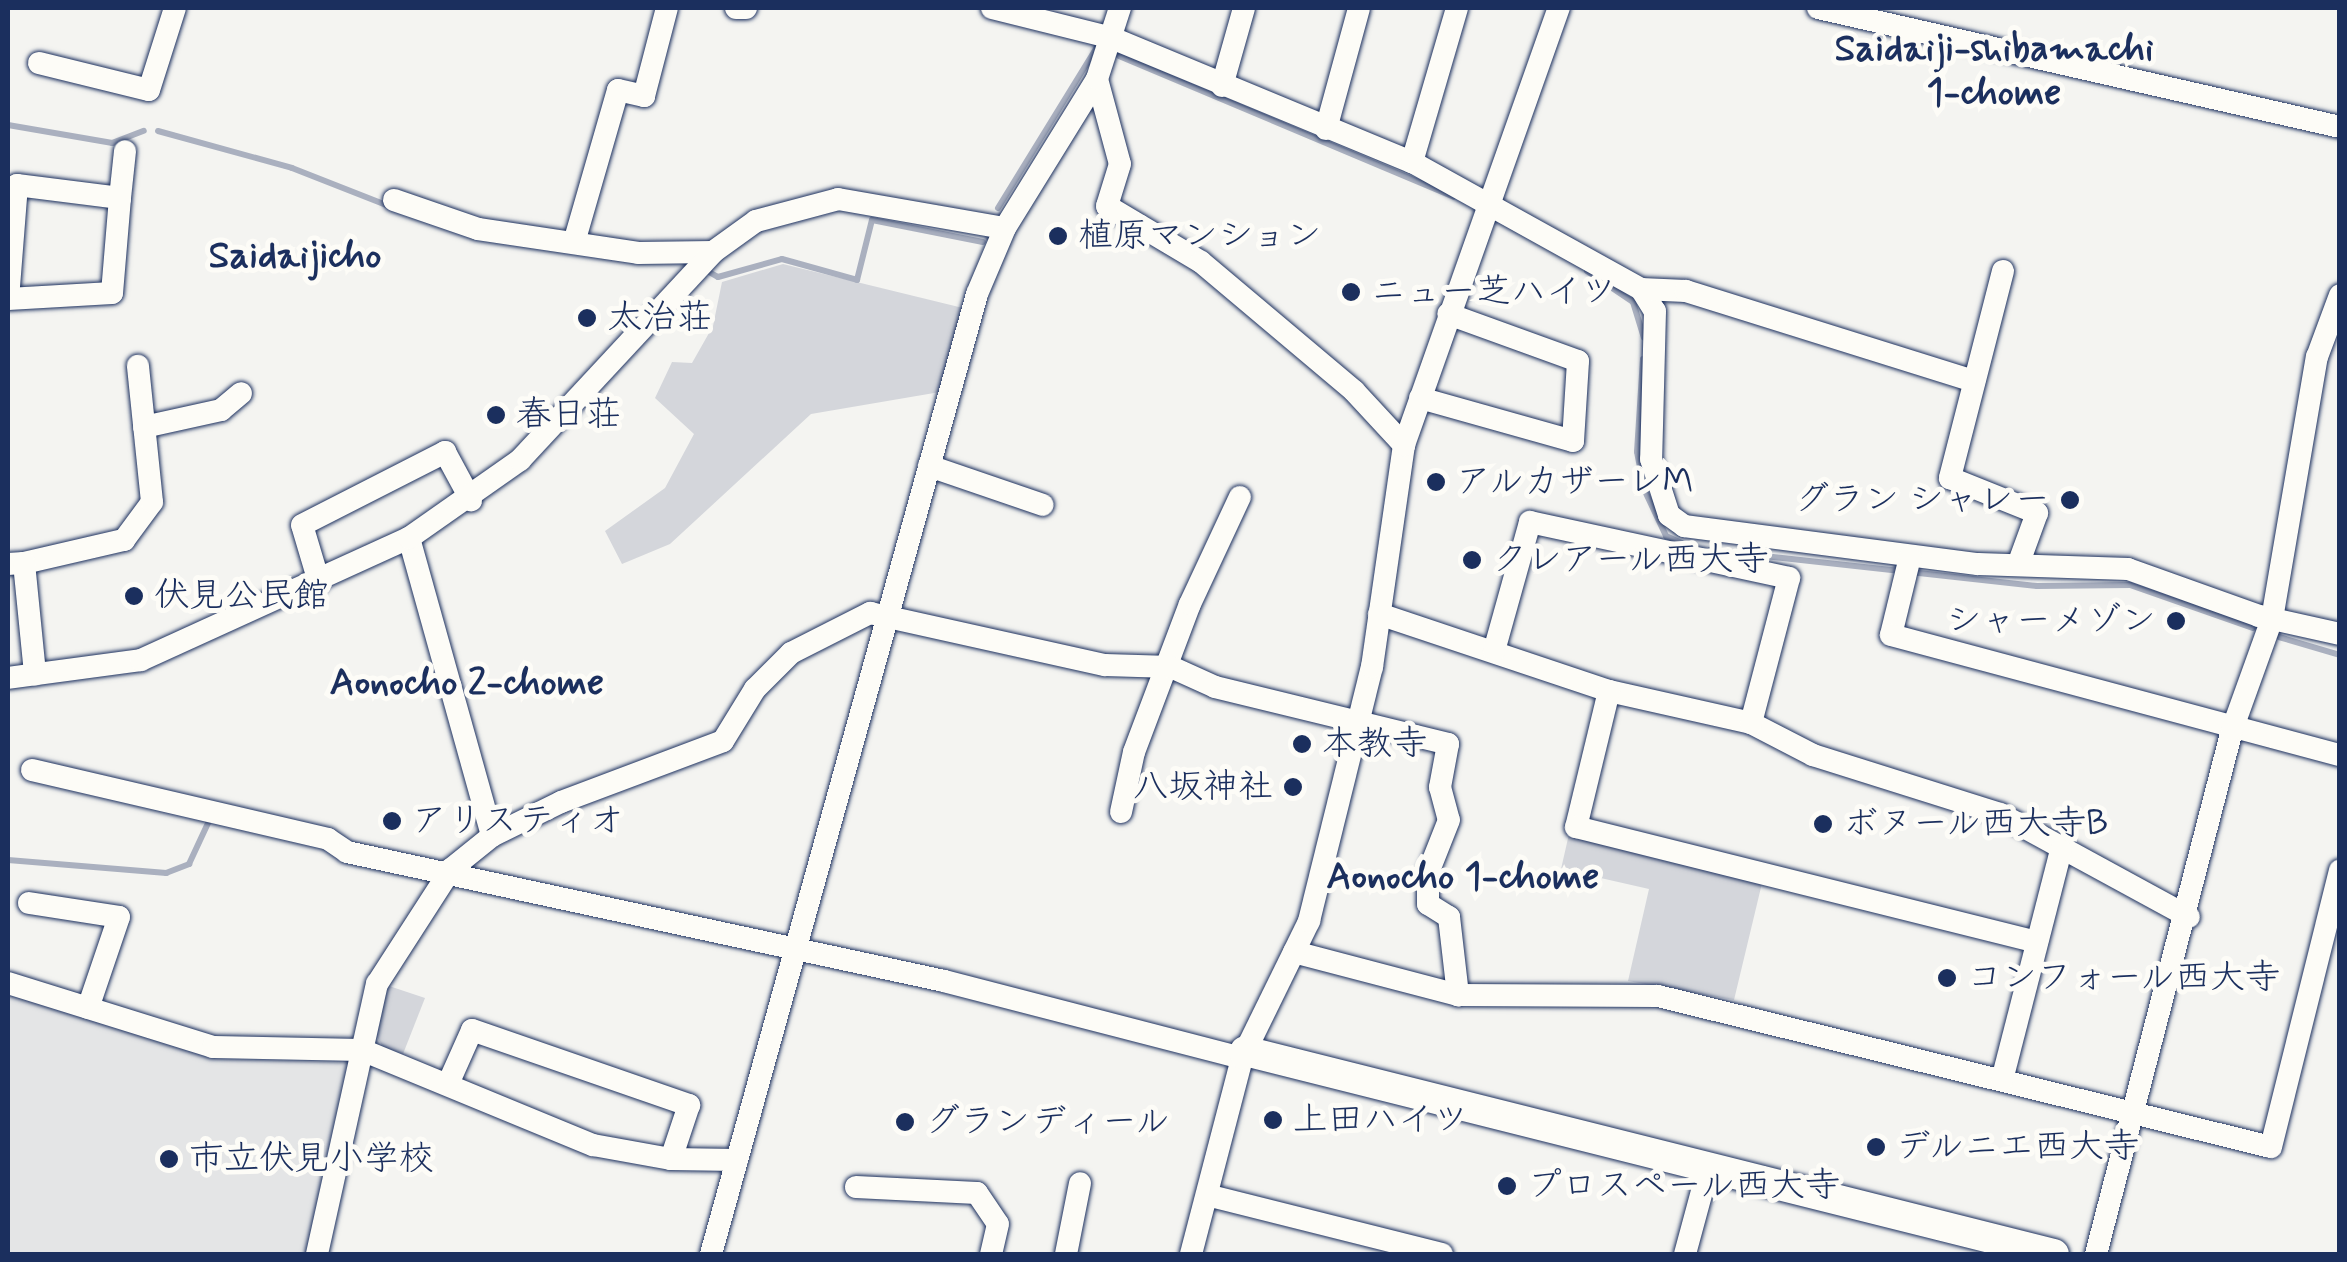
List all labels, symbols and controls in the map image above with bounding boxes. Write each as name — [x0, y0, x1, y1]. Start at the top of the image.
district label: Saidaiji-shibamachi 1-chome — [1834, 27, 2154, 116]
place label: 植原マンション — [1078, 215, 1323, 257]
marker: 植原マンション — [1047, 225, 1069, 247]
district label: Saidaijicho — [209, 234, 381, 280]
place label: ニュー芝ハイツ — [1371, 271, 1616, 313]
marker: ニュー芝ハイツ — [1340, 281, 1362, 303]
place label: 太治荘 — [607, 297, 712, 339]
marker: 太治荘 — [576, 307, 598, 329]
place label: 春日荘 — [516, 394, 621, 436]
marker: 春日荘 — [485, 404, 507, 426]
place label: アルカザーレM — [1456, 461, 1697, 503]
marker: アルカザーレM — [1425, 471, 1447, 493]
place label: グラン シャレー — [1794, 479, 2050, 521]
marker: グラン シャレー — [2059, 489, 2081, 511]
place label: クレアール西大寺 — [1492, 539, 1771, 581]
marker: クレアール西大寺 — [1461, 549, 1483, 571]
place label: 伏見公民館 — [154, 575, 329, 617]
marker: 伏見公民館 — [123, 585, 145, 607]
place label: シャーメゾン — [1946, 600, 2156, 642]
marker: シャーメゾン — [2165, 610, 2187, 632]
district label: Aonocho 2-chome — [330, 661, 604, 707]
place label: 本教寺 — [1322, 723, 1427, 765]
marker: 本教寺 — [1291, 733, 1313, 755]
place label: 八坂神社 — [1133, 766, 1273, 808]
marker: 八坂神社 — [1282, 776, 1304, 798]
place label: アリスティオ — [412, 800, 622, 842]
place label: ボヌール西大寺B — [1843, 803, 2110, 845]
marker: アリスティオ — [381, 810, 403, 832]
marker: ボヌール西大寺B — [1812, 813, 1834, 835]
district label: Aonocho 1-chome — [1327, 855, 1599, 901]
place label: コンフォール西大寺 — [1967, 957, 2282, 999]
marker: コンフォール西大寺 — [1936, 967, 1958, 989]
place label: 上田ハイツ — [1293, 1099, 1468, 1141]
place label: グランディール — [925, 1101, 1170, 1143]
marker: 上田ハイツ — [1262, 1109, 1284, 1131]
marker: グランディール — [894, 1111, 916, 1133]
place label: デルニエ西大寺 — [1896, 1126, 2141, 1168]
marker: デルニエ西大寺 — [1865, 1136, 1887, 1158]
place label: 市立伏見小学校 — [189, 1138, 434, 1180]
marker: 市立伏見小学校 — [158, 1148, 180, 1170]
place label: プロスペール西大寺 — [1527, 1165, 1842, 1207]
marker: プロスペール西大寺 — [1496, 1175, 1518, 1197]

